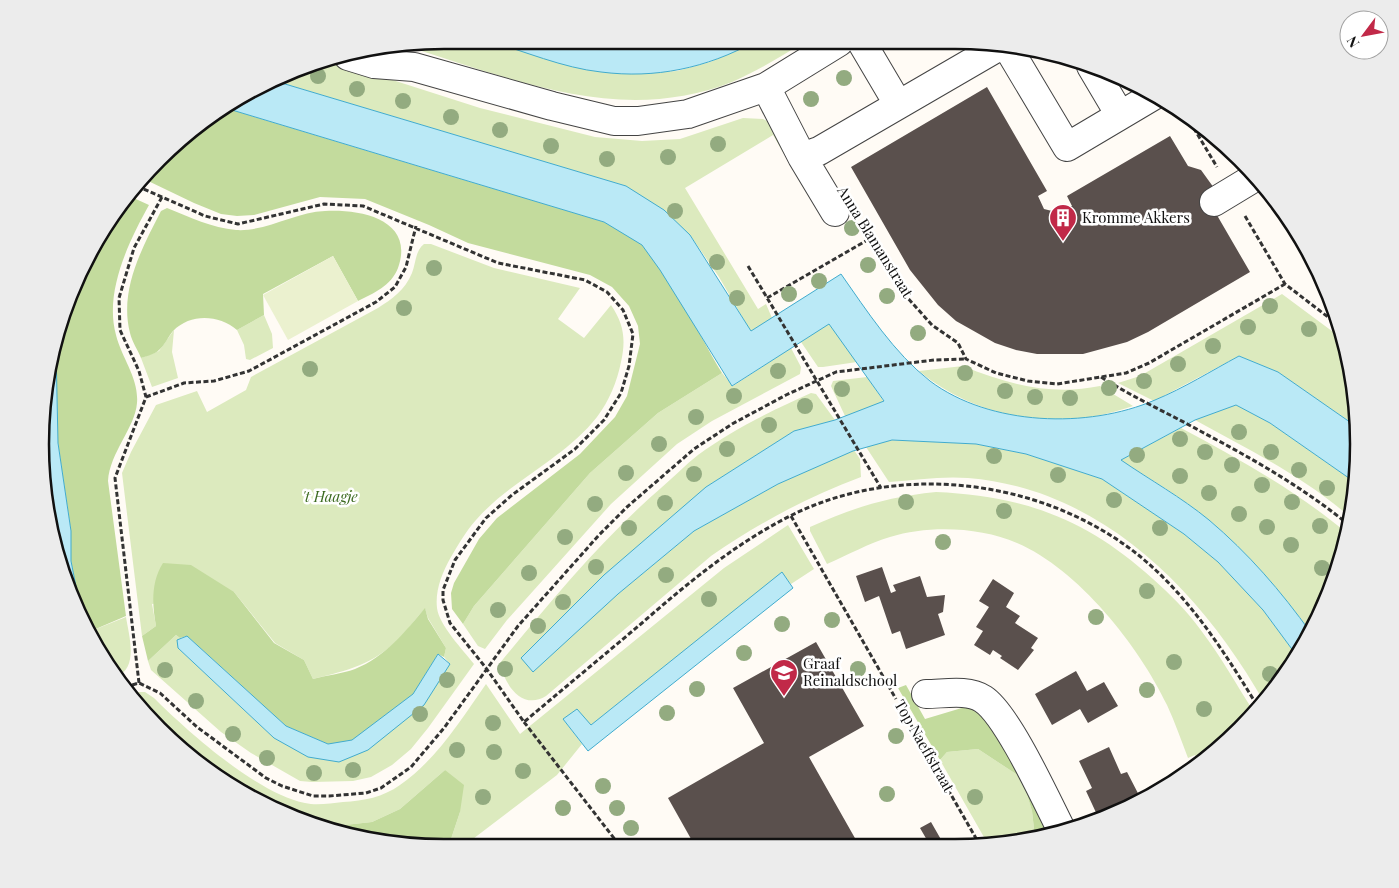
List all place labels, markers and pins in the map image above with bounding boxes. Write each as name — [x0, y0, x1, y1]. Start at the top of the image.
building icon: Kromme Akkers — [1048, 203, 1078, 242]
place label: Kromme Akkers — [1082, 207, 1190, 227]
place label: Graaf Reinaldschool — [803, 653, 897, 690]
school or university icon: Graaf Reinaldschool — [769, 658, 799, 697]

